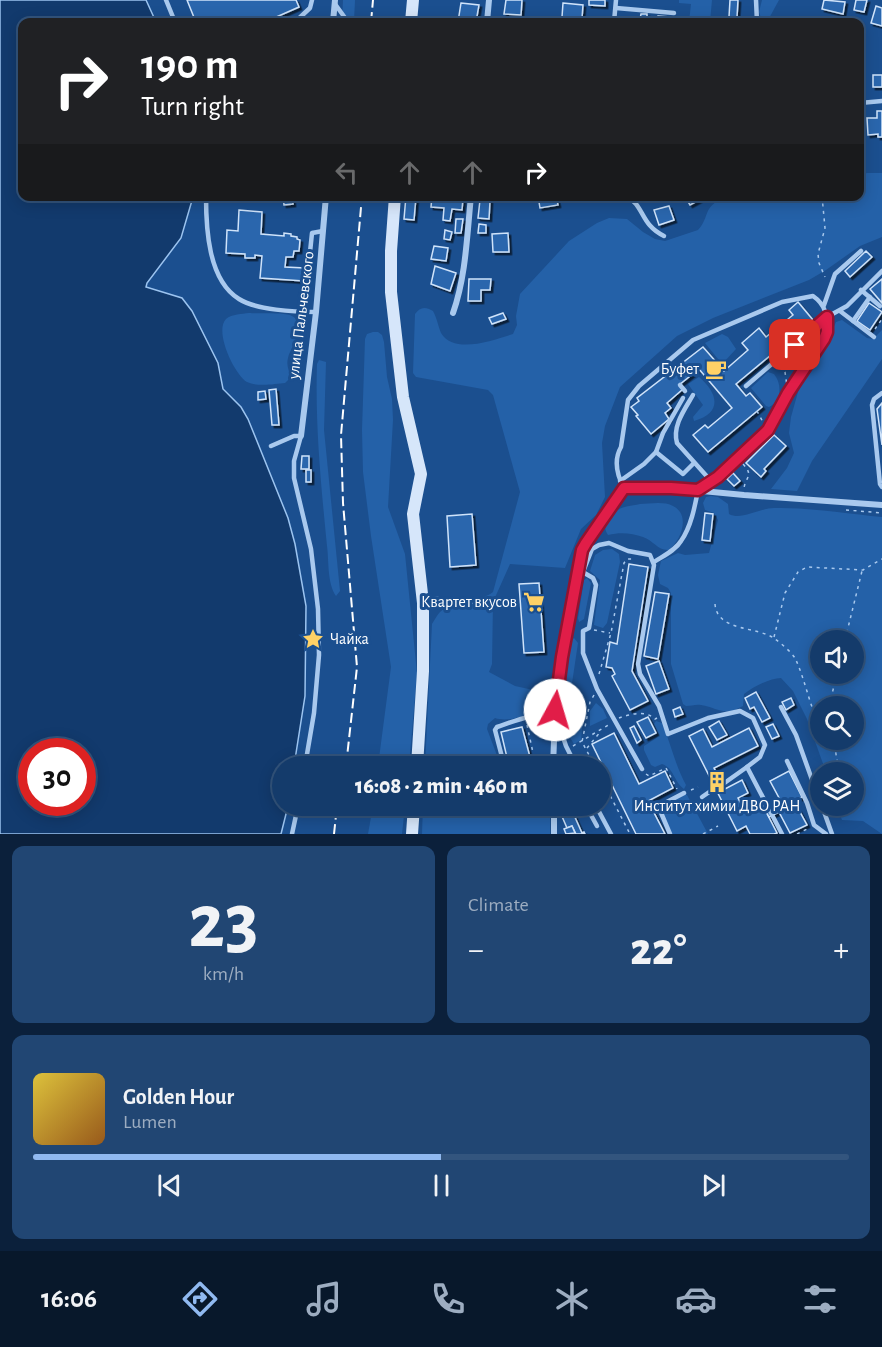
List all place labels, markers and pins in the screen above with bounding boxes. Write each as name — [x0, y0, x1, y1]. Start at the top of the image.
pin — [769, 319, 820, 370]
cafe icon: Буфет — [704, 357, 728, 381]
place label: Буфет — [660, 361, 699, 378]
supermarket icon: Квартет вкусов — [522, 590, 546, 614]
place label: Квартет вкусов — [421, 594, 517, 611]
place icon: Чайка — [301, 627, 325, 651]
place label: Чайка — [330, 631, 369, 647]
building icon: Институт химии ДВО РАН — [705, 770, 729, 794]
place label: Институт химии ДВО РАН — [633, 798, 801, 815]

